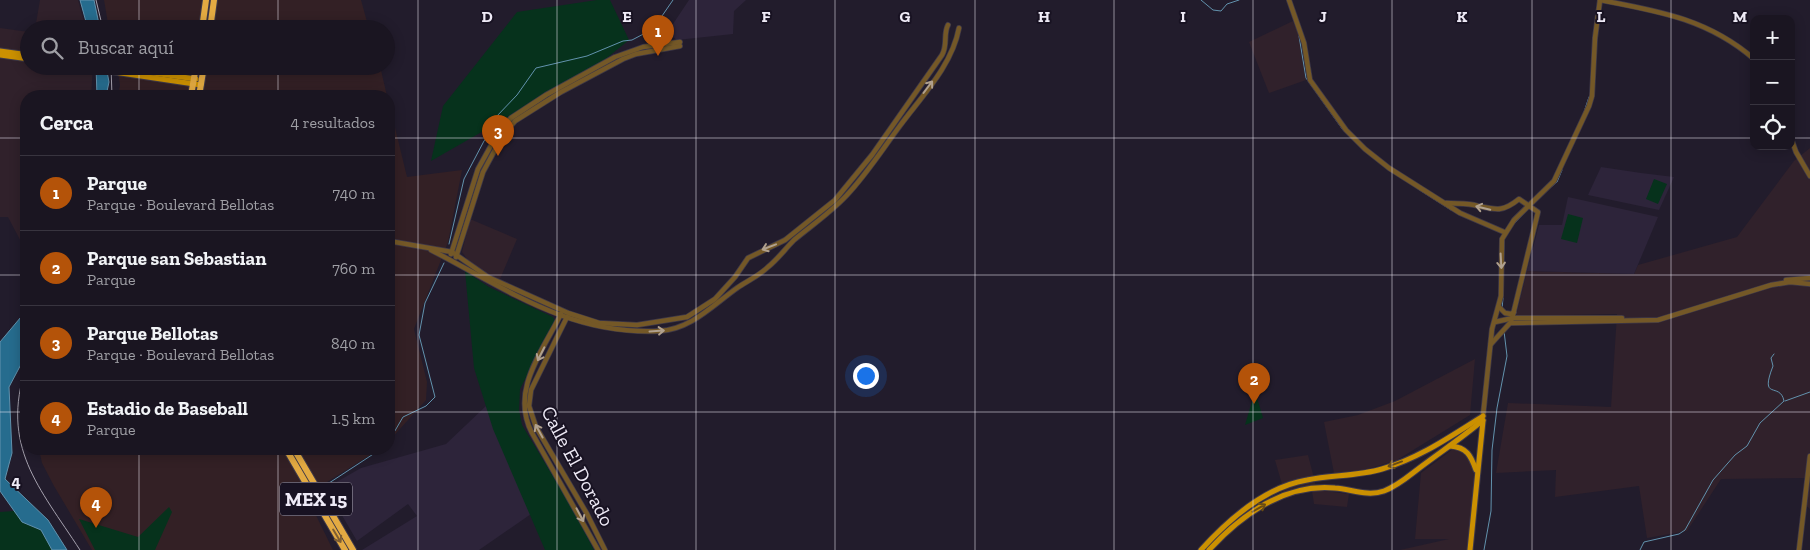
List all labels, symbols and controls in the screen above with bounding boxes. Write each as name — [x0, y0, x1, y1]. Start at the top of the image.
text: D — [481, 7, 493, 26]
text: E — [622, 7, 632, 26]
text: F — [761, 7, 771, 26]
text: G — [900, 7, 911, 26]
text: H — [1038, 7, 1050, 26]
text: I — [1180, 7, 1186, 26]
text: J — [1319, 7, 1327, 26]
text: K — [1457, 7, 1468, 26]
text: L — [1597, 7, 1606, 26]
text: M — [1733, 7, 1747, 26]
pin: 1 — [642, 15, 674, 56]
map controls — [1750, 15, 1795, 150]
button: + — [1750, 15, 1795, 60]
search box — [20, 20, 395, 75]
icon: search — [38, 34, 66, 62]
text: Buscar aquí — [78, 36, 174, 59]
button: − — [1750, 60, 1795, 105]
one-way arrow — [923, 81, 934, 94]
button: locate — [1750, 105, 1795, 150]
text: Cerca — [40, 110, 93, 135]
text: 4 resultados — [291, 113, 375, 132]
pin: 3 — [482, 115, 514, 156]
text: Parque — [87, 172, 147, 195]
text: 1 — [53, 184, 59, 203]
text: 740 m — [333, 184, 375, 203]
text: Parque · Boulevard Bellotas — [87, 195, 274, 214]
one-way arrow — [1476, 202, 1492, 212]
one-way arrow — [762, 243, 777, 252]
text: Parque san Sebastian — [87, 247, 266, 270]
one-way arrow — [1497, 252, 1506, 268]
text: 2 — [52, 259, 60, 278]
text: 760 m — [332, 259, 375, 278]
text: Parque — [87, 270, 136, 289]
text: Parque Bellotas — [87, 322, 218, 345]
one-way arrow — [648, 326, 664, 335]
text: 3 — [52, 334, 60, 353]
text: 840 m — [331, 334, 375, 353]
text: Parque · Boulevard Bellotas — [87, 345, 274, 364]
one-way arrow — [535, 346, 545, 361]
your location — [853, 363, 879, 389]
pin: 2 — [1238, 363, 1270, 404]
text: Estadio de Baseball — [87, 397, 248, 420]
street label: Calle El Dorado — [536, 402, 620, 530]
text: 4 — [51, 409, 61, 428]
text: 1.5 km — [332, 409, 375, 428]
text: Parque — [87, 420, 136, 439]
one-way arrow — [534, 424, 543, 439]
one-way arrow — [1388, 460, 1403, 469]
text: 4 — [11, 472, 21, 491]
road number: MEX 15 — [280, 482, 352, 516]
pin: 4 — [80, 487, 112, 528]
one-way arrow — [1252, 502, 1266, 512]
one-way arrow — [575, 508, 585, 523]
one-way arrow — [333, 528, 343, 543]

